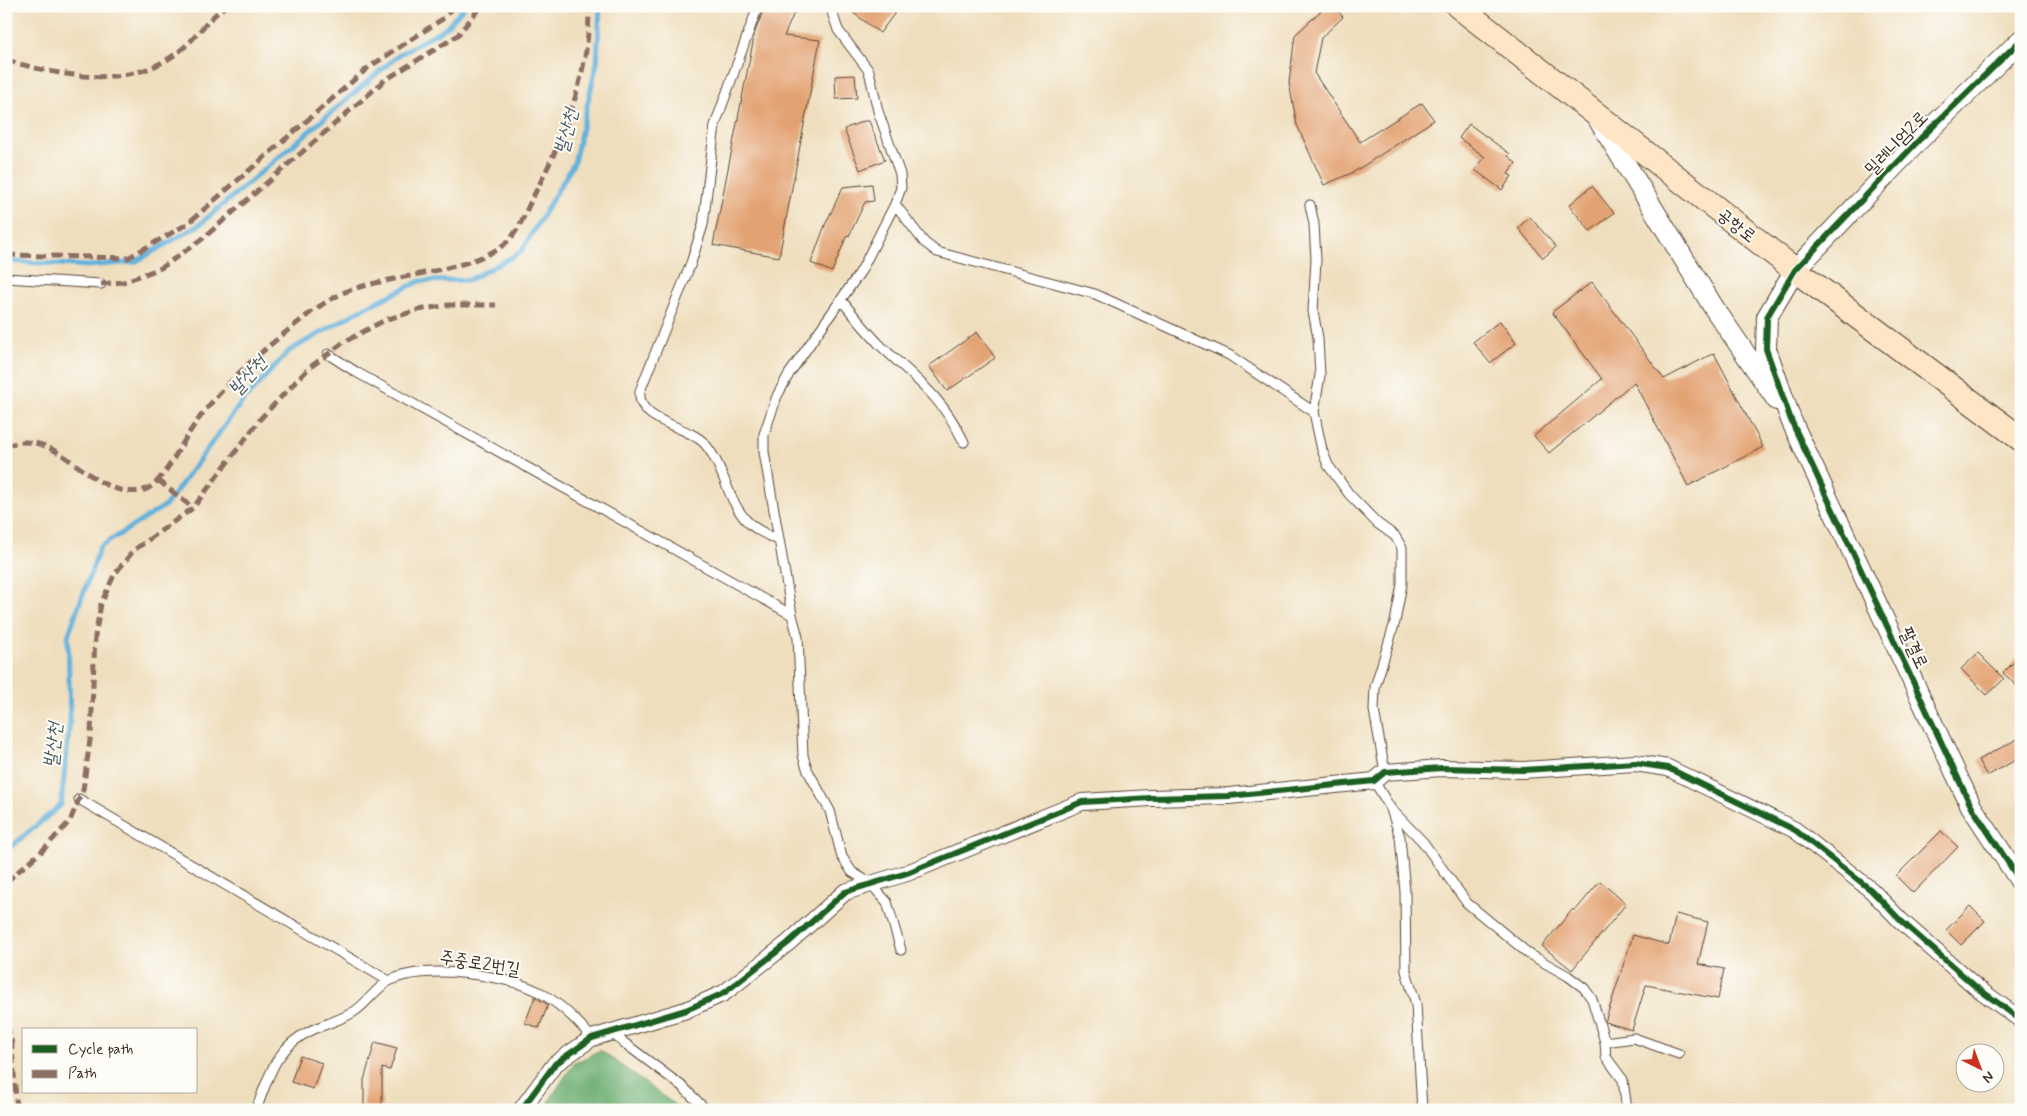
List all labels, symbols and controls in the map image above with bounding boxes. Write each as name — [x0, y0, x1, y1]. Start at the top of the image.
water label: 발산천 — [549, 104, 585, 157]
street label: 밀레니엄2로 — [1860, 106, 1934, 181]
street label: 공항로 — [1712, 203, 1761, 249]
water label: 발산천 — [223, 349, 274, 401]
street label: 팔결로 — [1893, 624, 1933, 673]
water label: 발산천 — [39, 719, 68, 769]
street label: 주중로2번길 — [438, 946, 522, 982]
legend — [22, 1028, 198, 1094]
text: Cycle path — [68, 1040, 133, 1060]
north arrow — [1954, 1044, 2004, 1094]
text: Path — [68, 1064, 97, 1084]
text: N — [1979, 1067, 1998, 1087]

